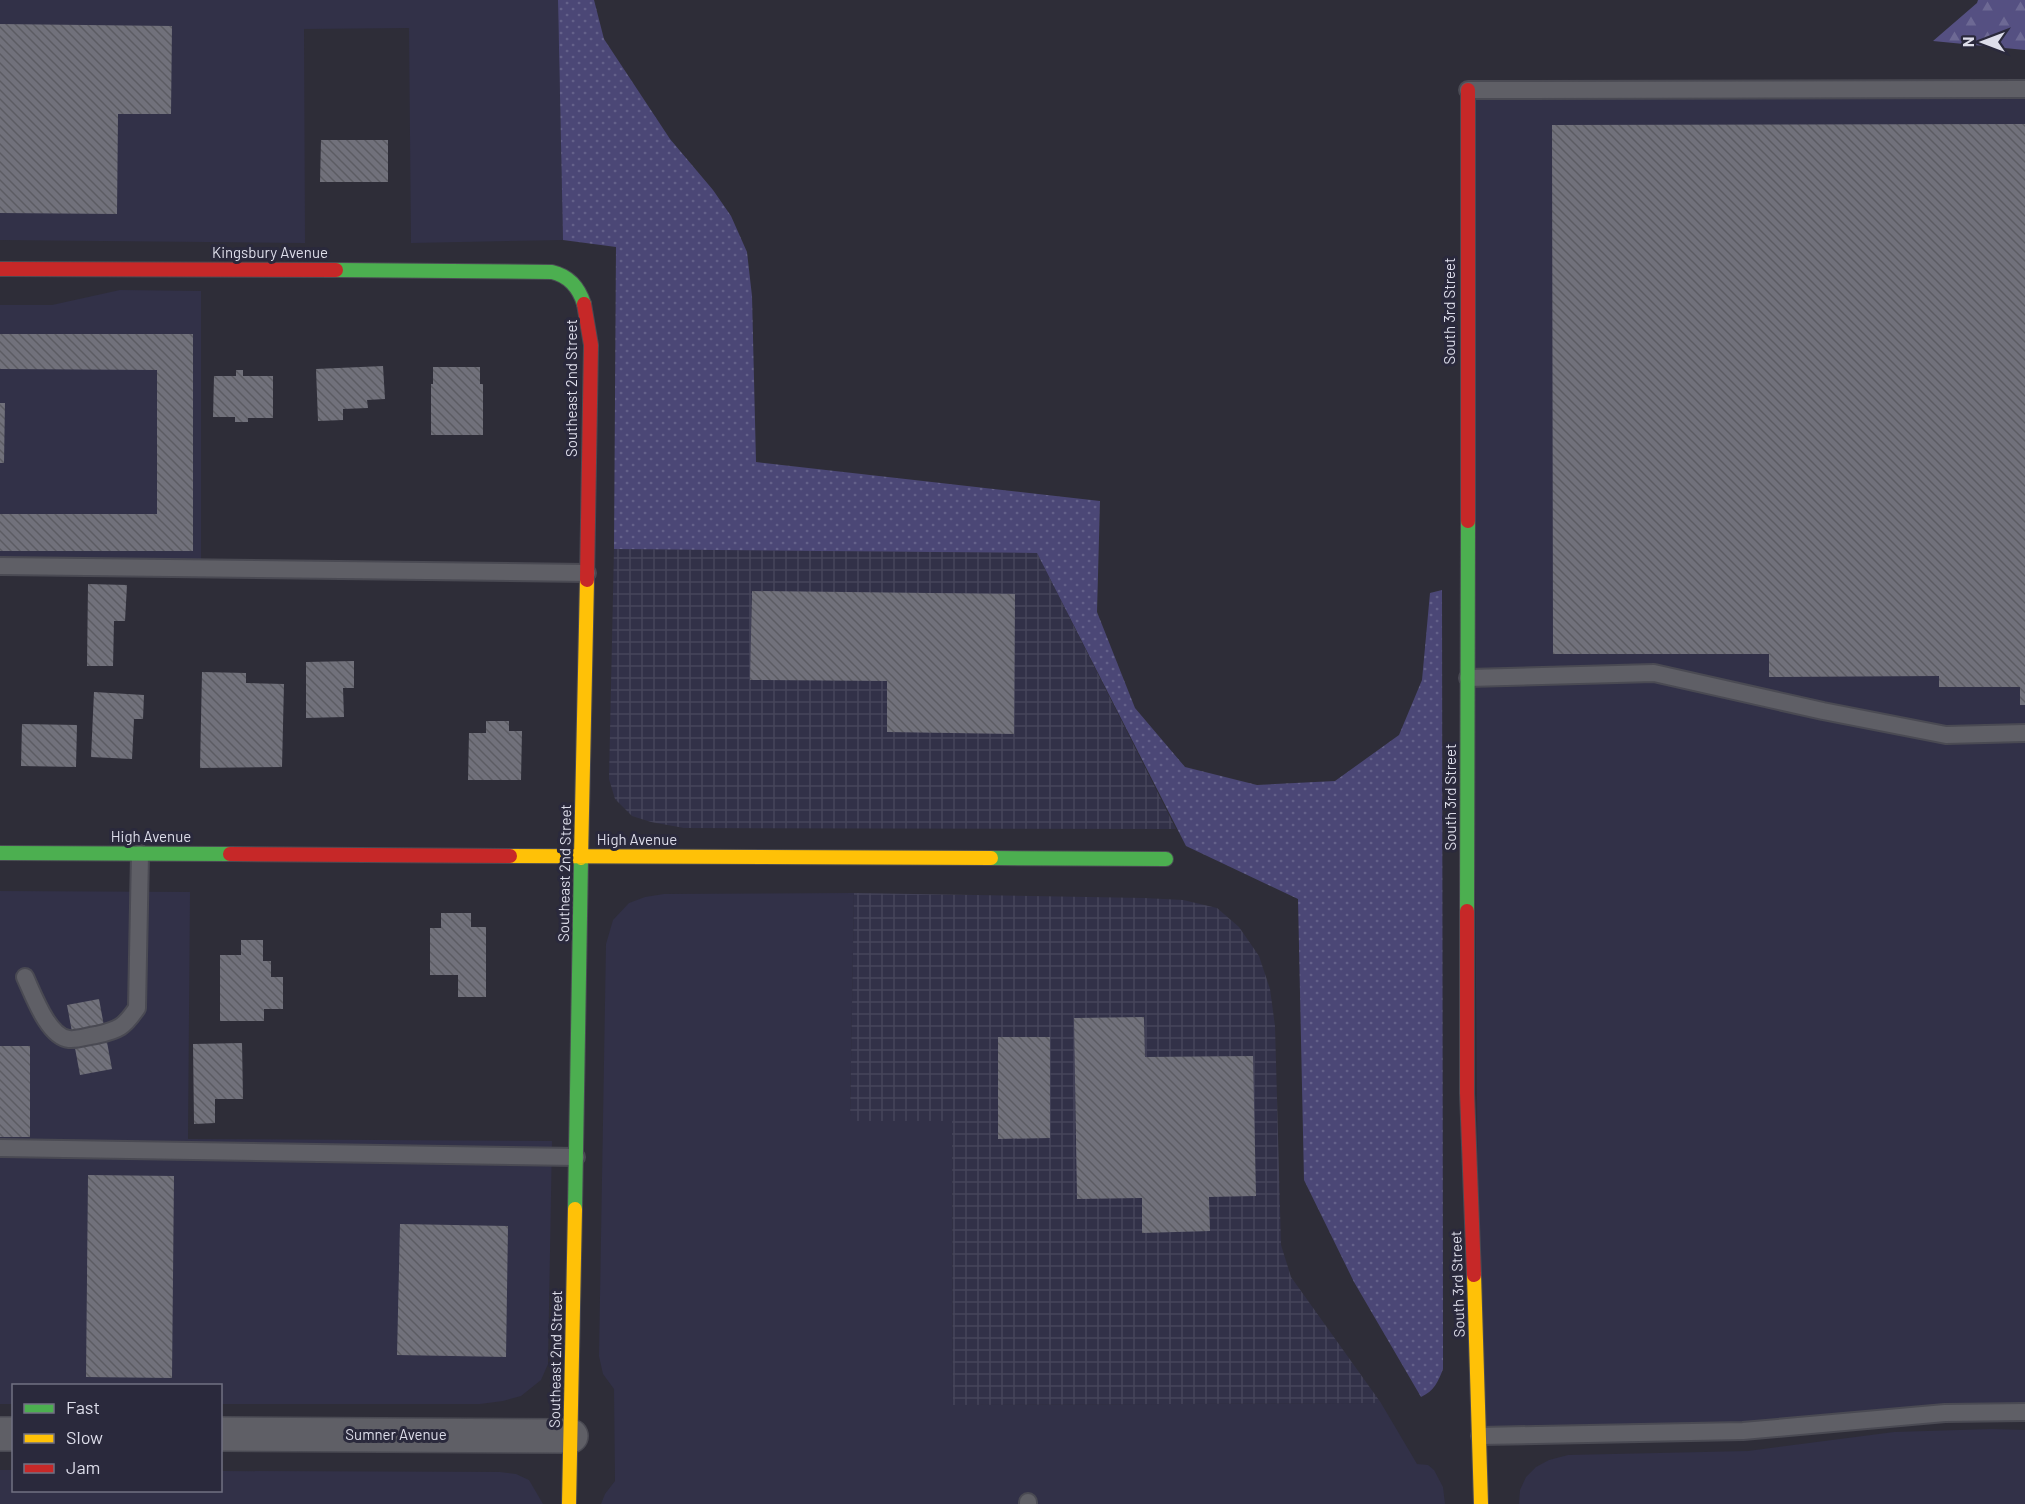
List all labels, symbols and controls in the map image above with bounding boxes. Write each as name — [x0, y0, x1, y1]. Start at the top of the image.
north arrow — [1953, 12, 2013, 72]
text: N — [1958, 37, 1977, 47]
street label: Kingsbury Avenue — [212, 243, 328, 261]
street label: South 3rd Street — [1440, 258, 1458, 364]
street label: Southeast 2nd Street — [562, 319, 580, 457]
street label: South 3rd Street — [1441, 744, 1459, 850]
street label: Southeast 2nd Street — [554, 804, 574, 942]
street label: High Avenue — [111, 827, 191, 845]
street label: High Avenue — [597, 830, 677, 848]
street label: South 3rd Street — [1446, 1230, 1468, 1338]
street label: Southeast 2nd Street — [545, 1290, 565, 1428]
legend — [12, 1384, 222, 1492]
text: Fast — [66, 1396, 100, 1418]
street label: Sumner Avenue — [345, 1425, 447, 1443]
text: Slow — [66, 1426, 103, 1448]
text: Jam — [66, 1456, 100, 1478]

